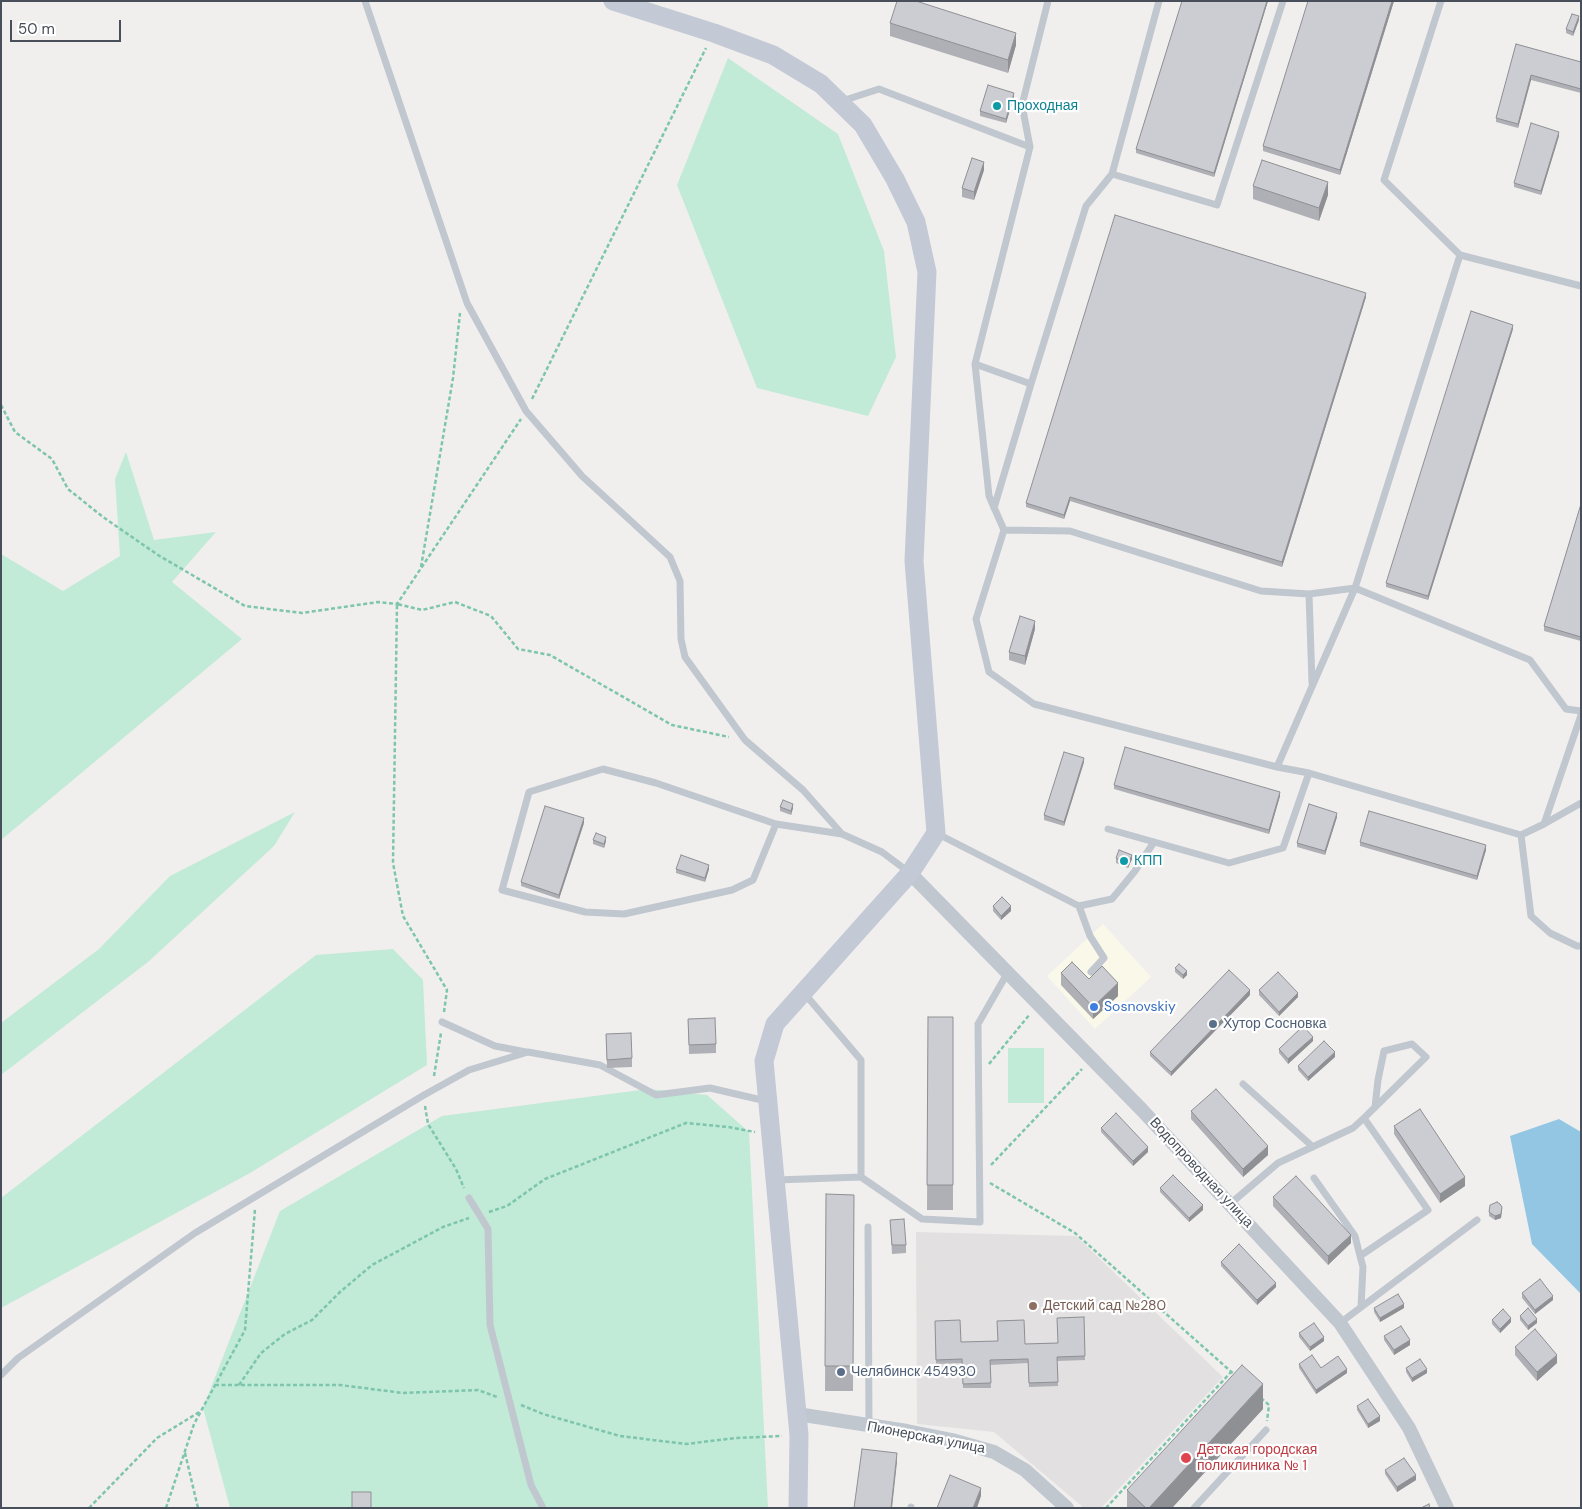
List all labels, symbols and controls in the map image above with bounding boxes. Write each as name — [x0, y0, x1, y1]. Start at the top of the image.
scale bar — [12, 10, 124, 42]
text: 50 m — [18, 19, 55, 39]
place label: Проходная — [1007, 98, 1078, 114]
marker: Проходная — [991, 100, 1003, 112]
place label: КПП — [1134, 853, 1162, 869]
marker: КПП — [1118, 855, 1130, 867]
place label: Sosnovskiy — [1104, 999, 1176, 1015]
marker: Sosnovskiy — [1088, 1001, 1100, 1013]
place label: Хутор Сосновка — [1223, 1016, 1327, 1032]
marker: Хутор Сосновка — [1207, 1018, 1219, 1030]
street label: Водопроводная улица — [1146, 1115, 1256, 1231]
place label: Детский сад №280 — [1043, 1298, 1166, 1314]
marker: Детский сад №280 — [1027, 1300, 1039, 1312]
place label: Челябинск 454930 — [851, 1364, 976, 1380]
marker: Челябинск 454930 — [835, 1366, 847, 1378]
street label: Пионерская улица — [866, 1418, 986, 1458]
place label: Детская городская поликлиника № 1 — [1197, 1442, 1317, 1474]
marker: Детская городская поликлиника № 1 — [1179, 1451, 1193, 1465]

